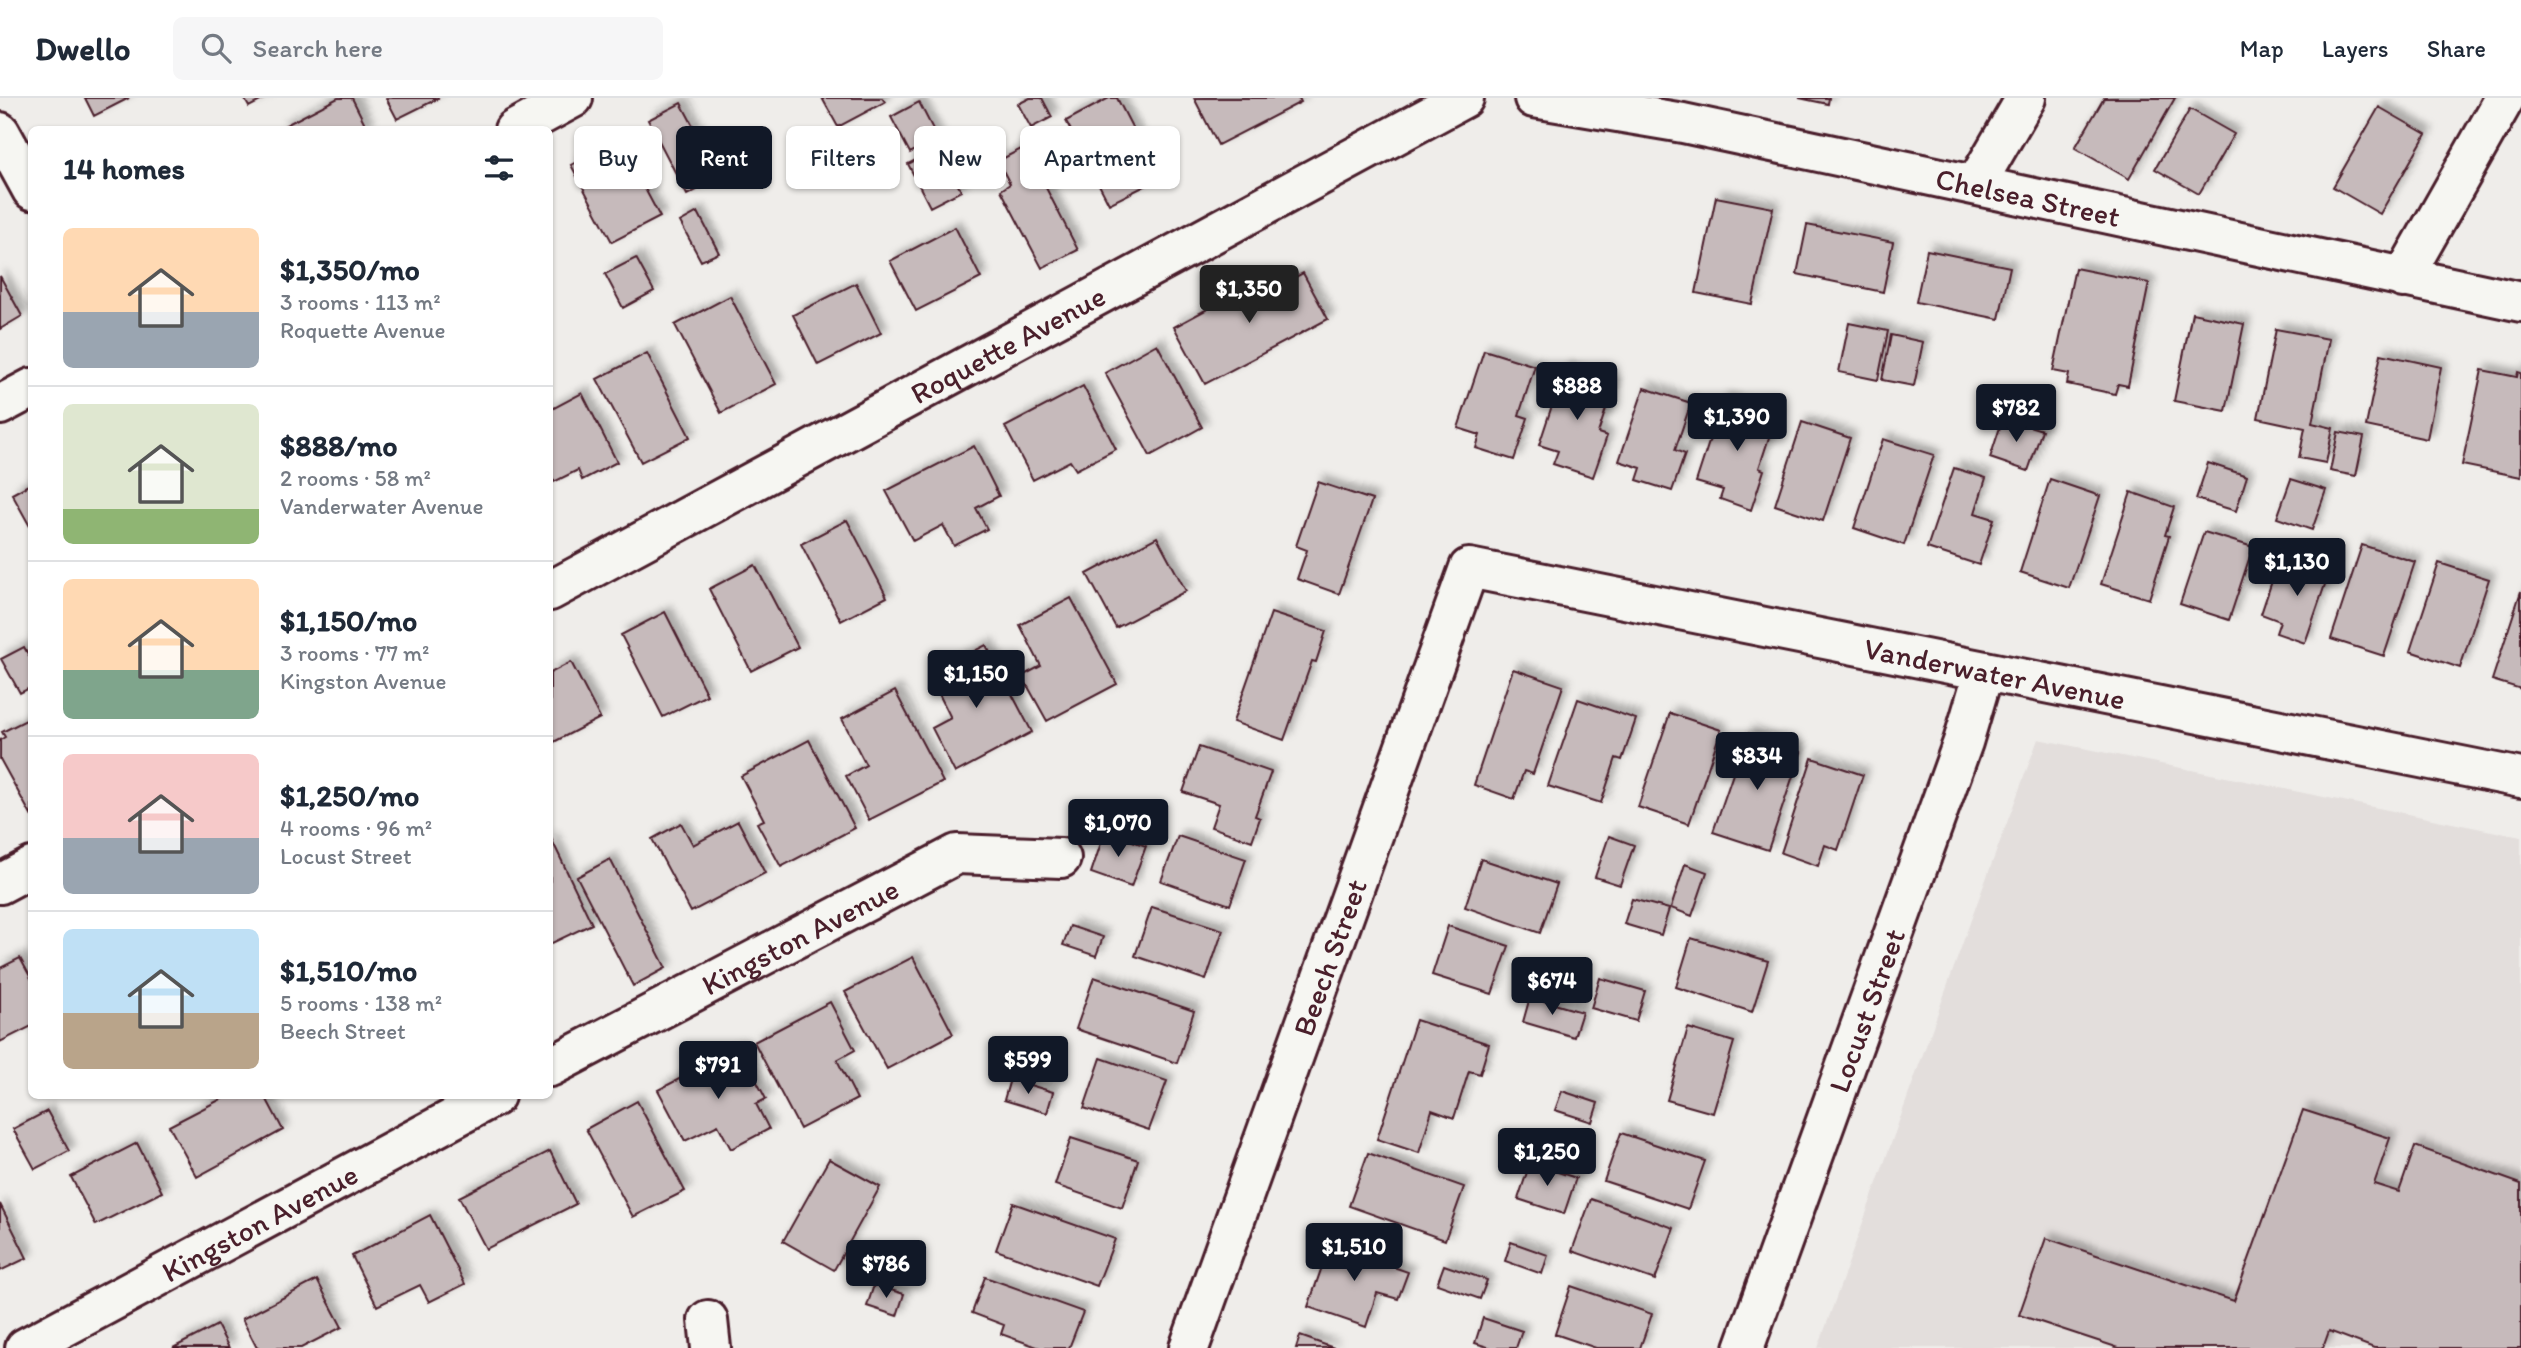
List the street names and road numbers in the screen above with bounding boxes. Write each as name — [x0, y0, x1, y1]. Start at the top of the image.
street label: Chelsea Street — [1933, 159, 2124, 234]
street label: Roquette Avenue — [904, 277, 1111, 412]
street label: Vanderwater Avenue — [1861, 629, 2129, 717]
street label: Kingston Avenue — [695, 869, 905, 1003]
street label: Beech Street — [1284, 874, 1374, 1041]
street label: Locust Street — [1819, 923, 1913, 1097]
street label: Kingston Avenue — [155, 1155, 364, 1290]

